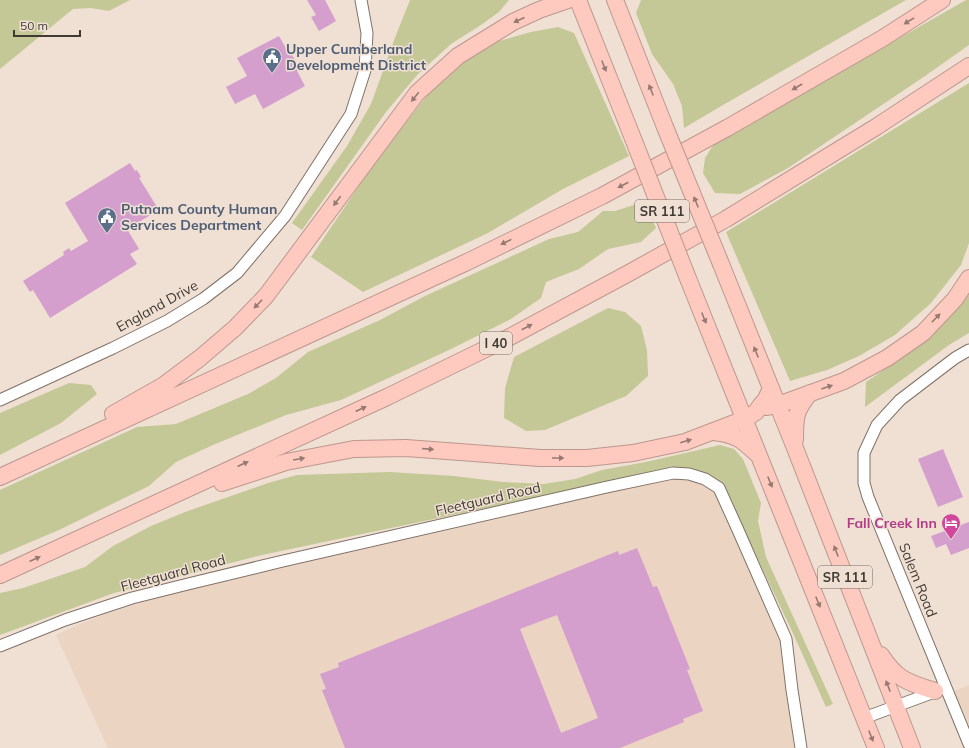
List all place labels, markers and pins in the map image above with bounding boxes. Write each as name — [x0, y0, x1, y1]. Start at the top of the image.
place label: Upper Cumberland Development District — [286, 40, 427, 74]
public building icon: Upper Cumberland Development District — [261, 46, 283, 74]
place label: Putnam County Human Services Department — [121, 200, 277, 234]
public building icon: Putnam County Human Services Department — [96, 206, 118, 234]
hotel icon: Fall Creek Inn — [940, 512, 962, 540]
place label: Fall Creek Inn — [847, 514, 937, 532]

